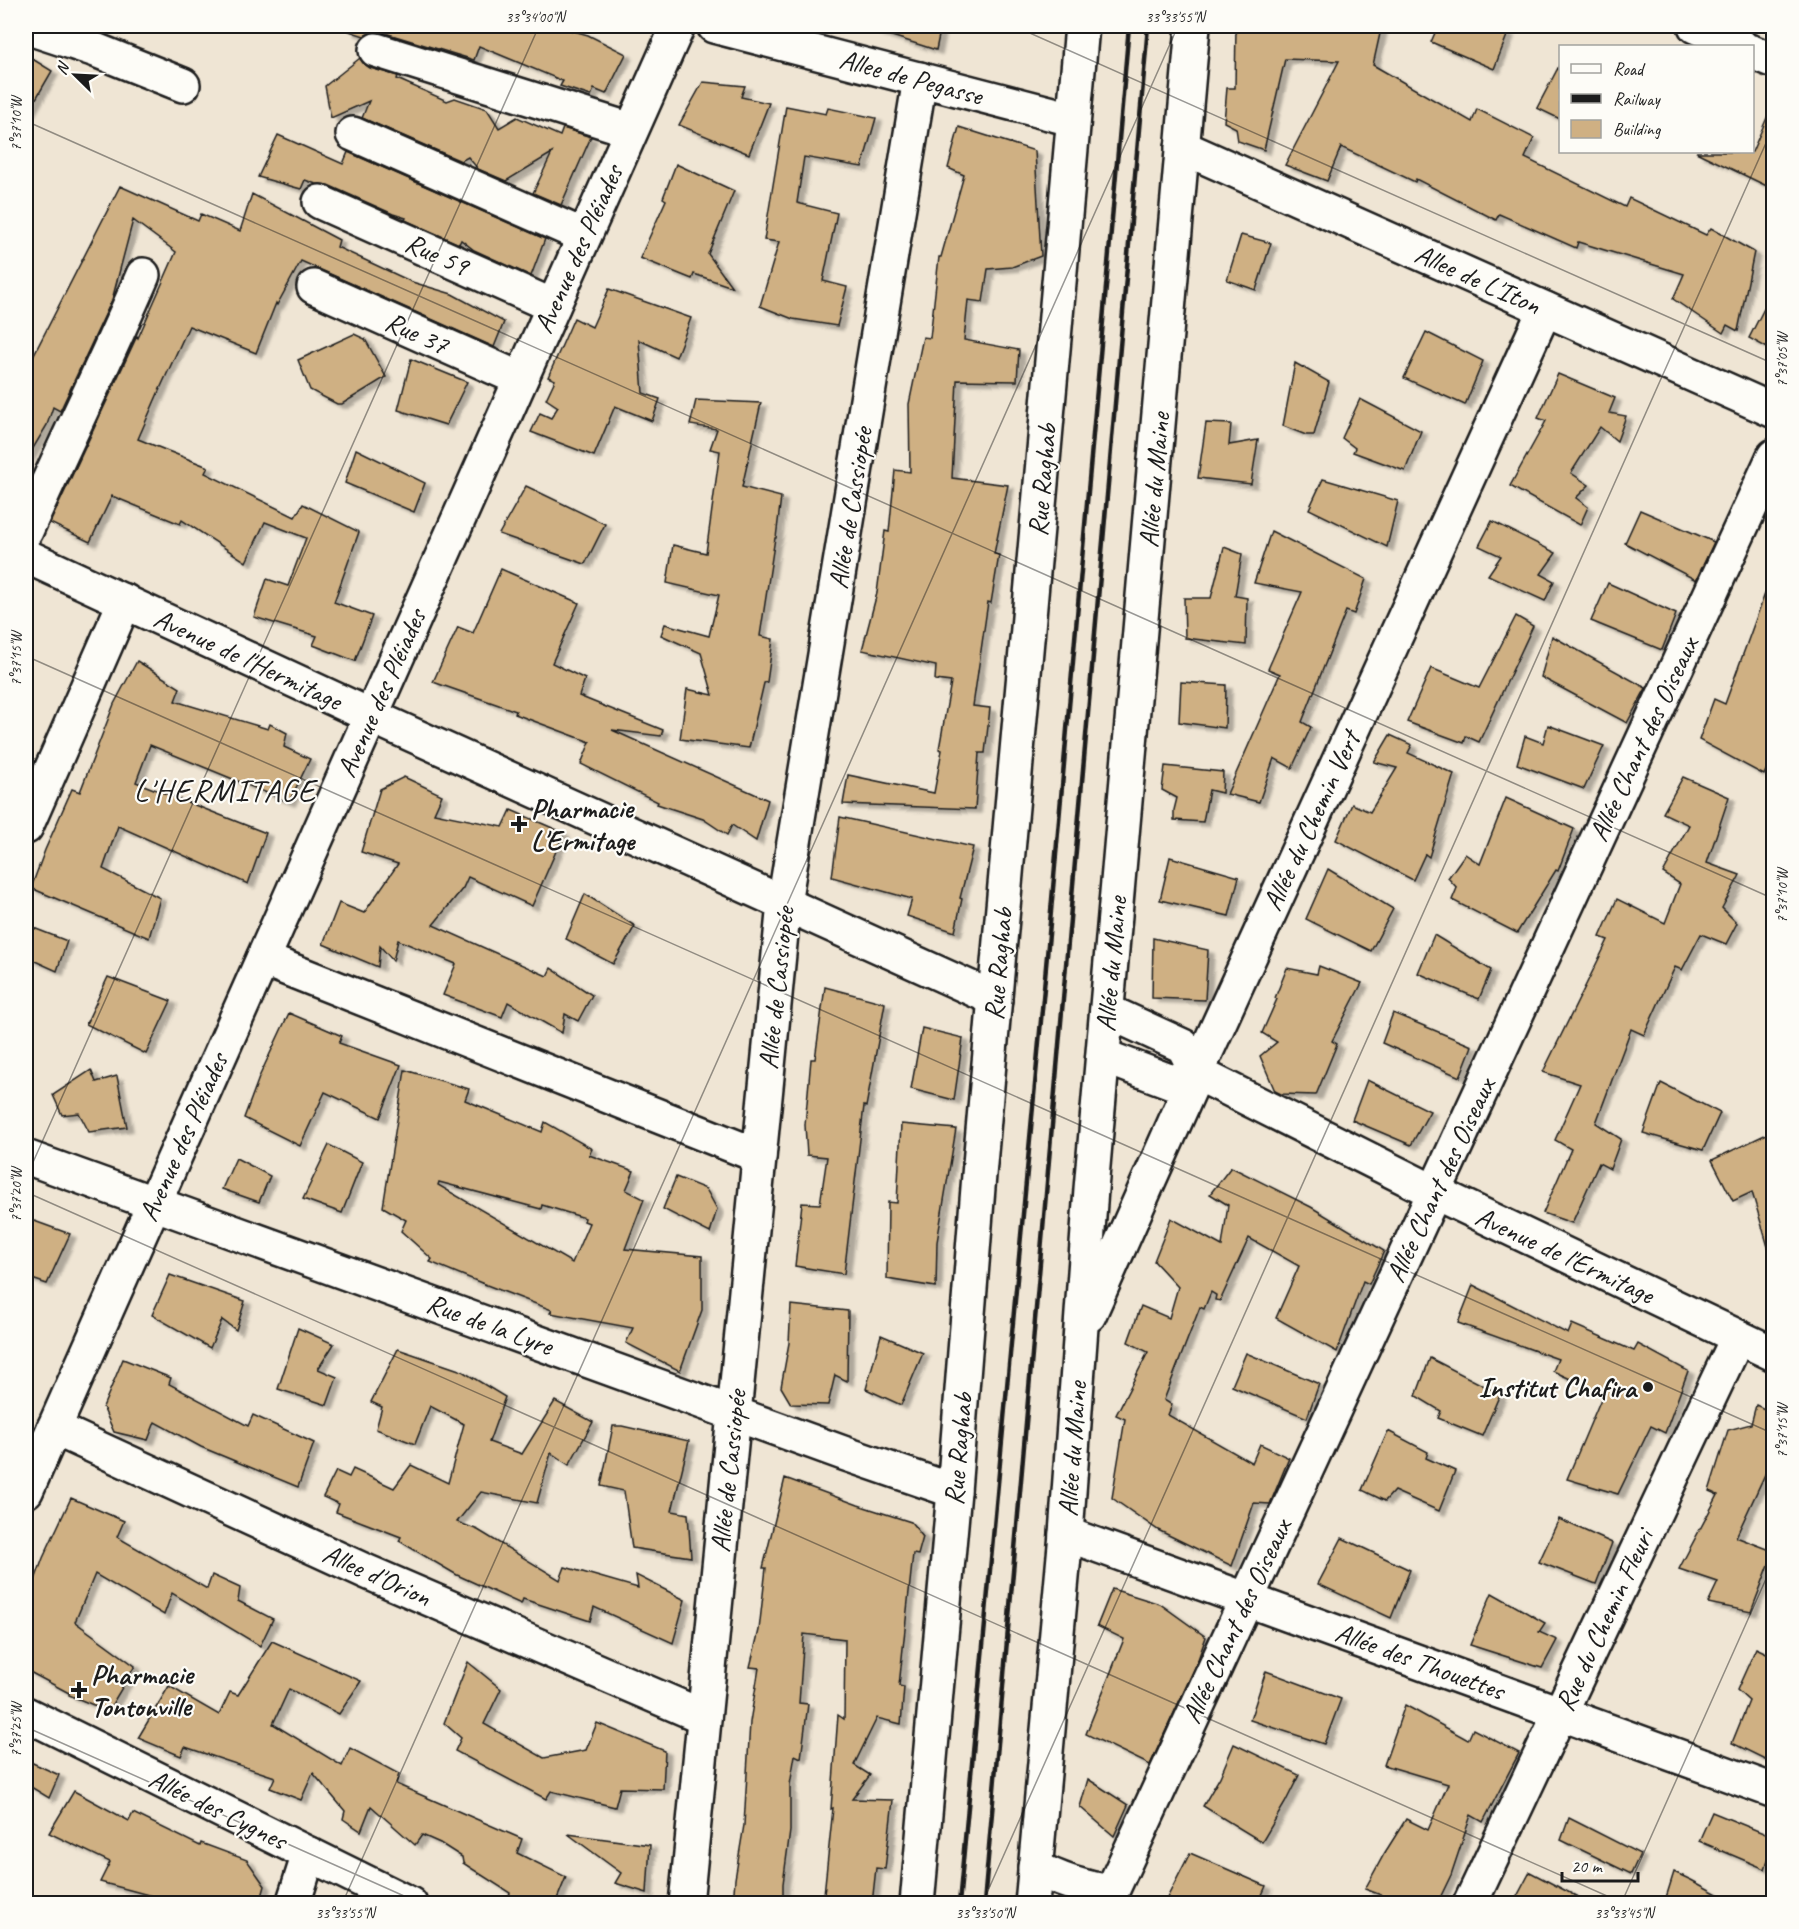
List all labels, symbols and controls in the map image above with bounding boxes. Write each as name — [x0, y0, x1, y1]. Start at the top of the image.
text: 33°34'00"N — [505, 8, 568, 27]
text: 33°33'55"N — [1145, 8, 1208, 27]
street label: Allee de Pegasse — [836, 41, 988, 113]
north arrow — [45, 45, 105, 105]
legend — [1559, 45, 1754, 153]
text: N — [51, 58, 75, 78]
text: Road — [1613, 58, 1646, 80]
text: Railway — [1613, 88, 1661, 110]
text: 7°37'10"W — [7, 94, 26, 151]
text: Building — [1613, 118, 1662, 140]
street label: Avenue des Pléiades — [525, 157, 632, 339]
street label: Rue 59 — [400, 225, 476, 284]
street label: Allee de L'Iton — [1410, 236, 1547, 322]
street label: Rue 37 — [380, 304, 455, 363]
text: 7°37'05"W — [1773, 330, 1792, 387]
street label: Allée du Maine — [1131, 409, 1177, 549]
street label: Rue Raghab — [1020, 420, 1065, 538]
street label: Allée de Cassiopée — [820, 423, 880, 591]
street label: Avenue de l'Hermitage — [149, 600, 349, 719]
street label: Avenue des Pléiades — [328, 601, 435, 783]
text: 7°37'15"W — [7, 629, 26, 686]
street label: Allée Chant des Oiseaux — [1580, 629, 1707, 847]
street label: Allée du Chemin Vert — [1254, 723, 1369, 916]
district label: L'HERMITAGE — [134, 770, 319, 811]
place label: Pharmacie L'Ermitage — [531, 791, 637, 858]
marker: Pharmacie L'Ermitage — [512, 817, 526, 831]
text: 7°37'10"W — [1773, 866, 1792, 923]
street label: Allée du Maine — [1088, 893, 1134, 1033]
street label: Allée de Cassiopée — [750, 903, 802, 1071]
street label: Rue Raghab — [976, 904, 1021, 1022]
street label: Avenue des Pléiades — [130, 1045, 237, 1227]
street label: Allée Chant des Oiseaux — [1377, 1070, 1504, 1288]
text: 7°37'20"W — [7, 1165, 26, 1222]
street label: Avenue de l'Ermitage — [1470, 1198, 1661, 1312]
street label: Rue de la Lyre — [422, 1285, 560, 1364]
place label: Institut Chafira — [1478, 1370, 1639, 1405]
street label: Allée du Maine — [1050, 1378, 1094, 1518]
marker: Institut Chafira — [1641, 1380, 1655, 1394]
street label: Allée de Cassiopée — [702, 1386, 754, 1554]
street label: Rue Raghab — [936, 1389, 981, 1507]
text: 7°37'15"W — [1773, 1401, 1792, 1458]
street label: Allée Chant des Oiseaux — [1173, 1511, 1300, 1729]
street label: Rue du Chemin Fleuri — [1547, 1520, 1663, 1716]
street label: Allee d'Orion — [318, 1536, 437, 1614]
street label: Allée des Thouettes — [1331, 1614, 1511, 1709]
place label: Pharmacie Tontonville — [91, 1657, 195, 1724]
marker: Pharmacie Tontonville — [72, 1683, 86, 1697]
text: 7°37'25"W — [7, 1700, 26, 1757]
street label: Allée des Cygnes — [143, 1761, 295, 1858]
scale bar — [1562, 1845, 1638, 1883]
text: 20 m — [1571, 1855, 1604, 1877]
text: 33°33'55"N — [315, 1904, 378, 1923]
text: 33°33'50"N — [955, 1904, 1018, 1923]
text: 33°33'45"N — [1594, 1904, 1657, 1923]

